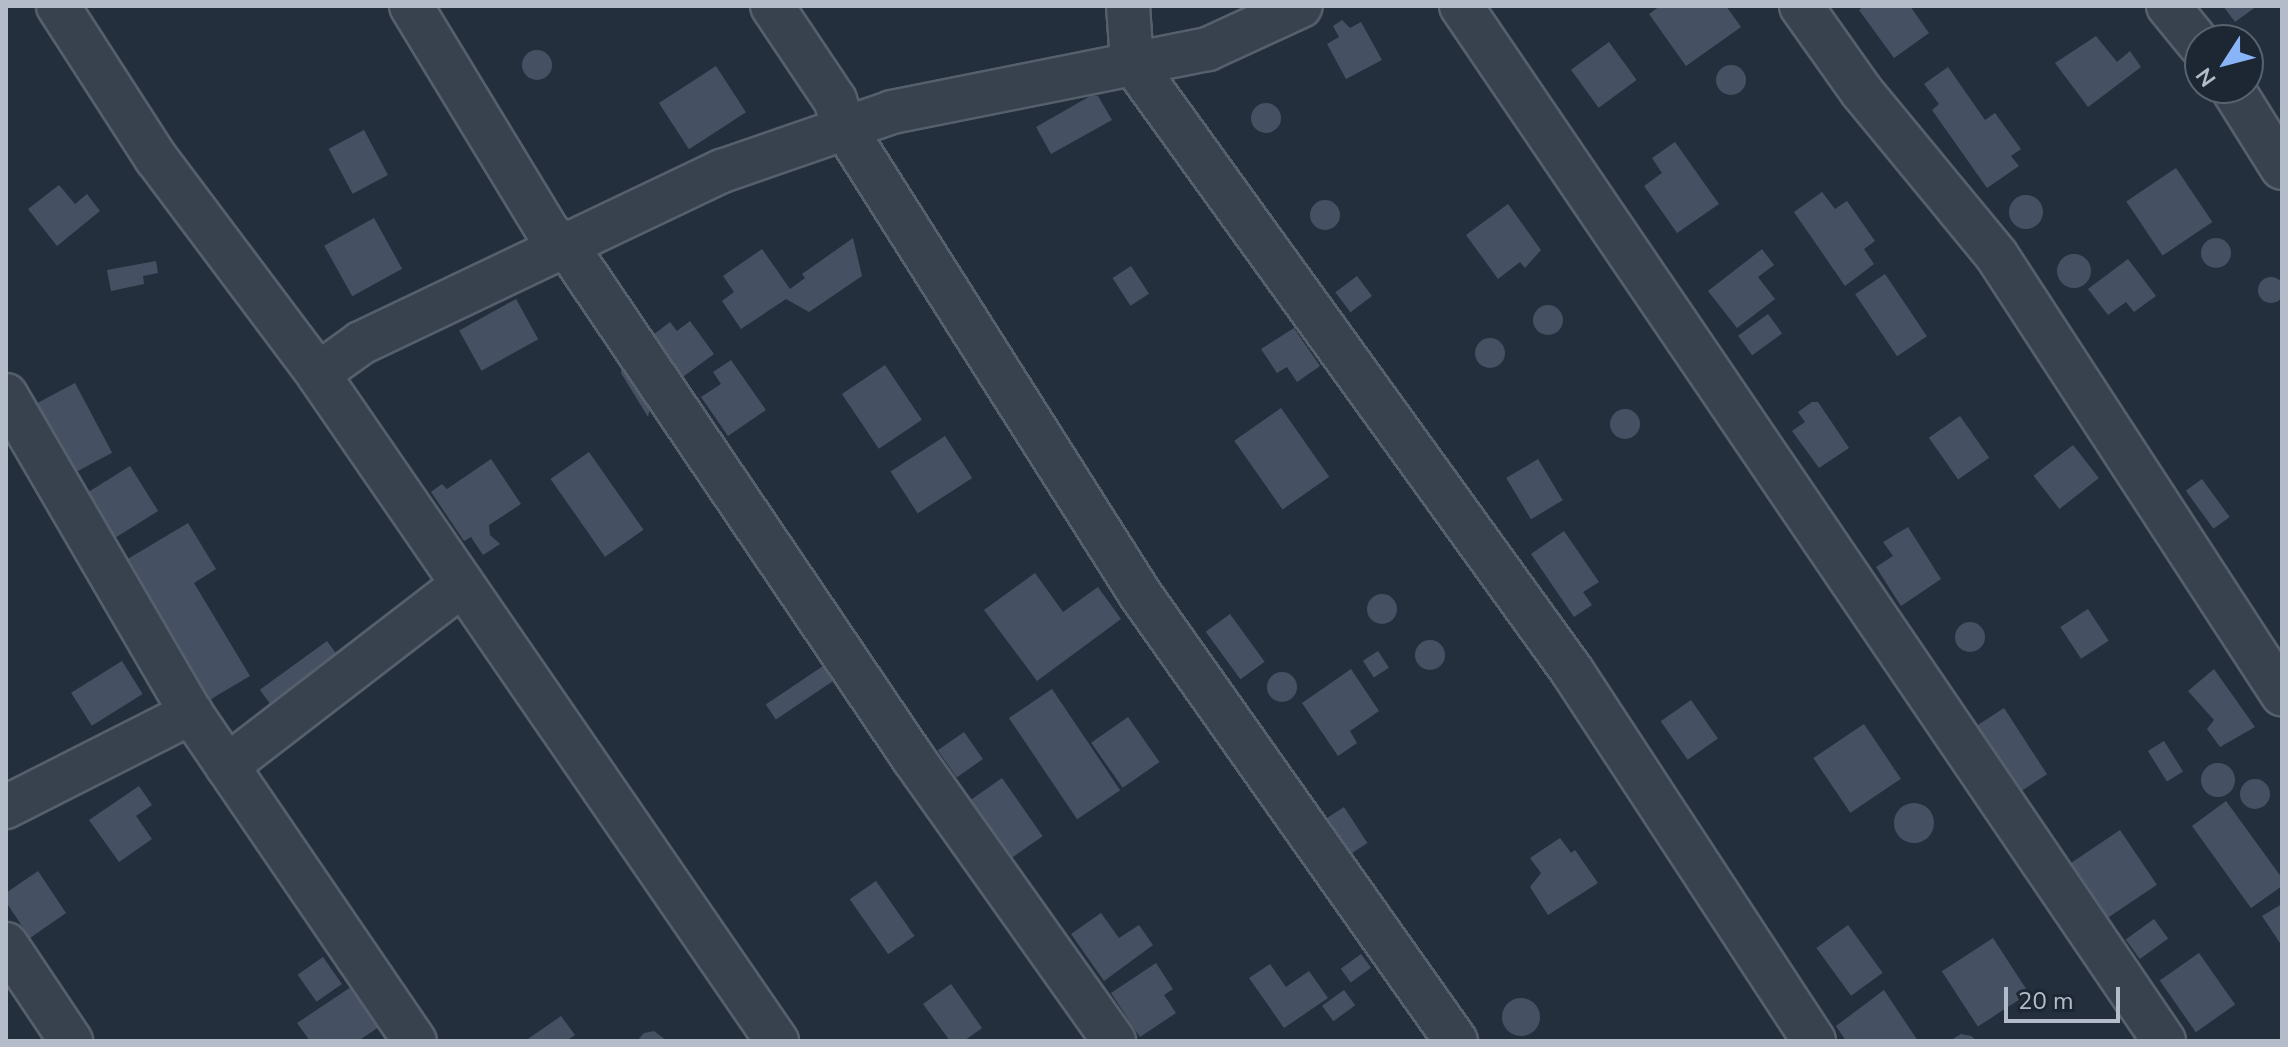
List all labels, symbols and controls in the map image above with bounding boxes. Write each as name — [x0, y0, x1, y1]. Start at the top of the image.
north arrow — [2184, 24, 2264, 104]
text: N — [2189, 61, 2223, 92]
scale bar — [2008, 971, 2124, 1021]
text: 20 m — [2018, 985, 2074, 1017]

